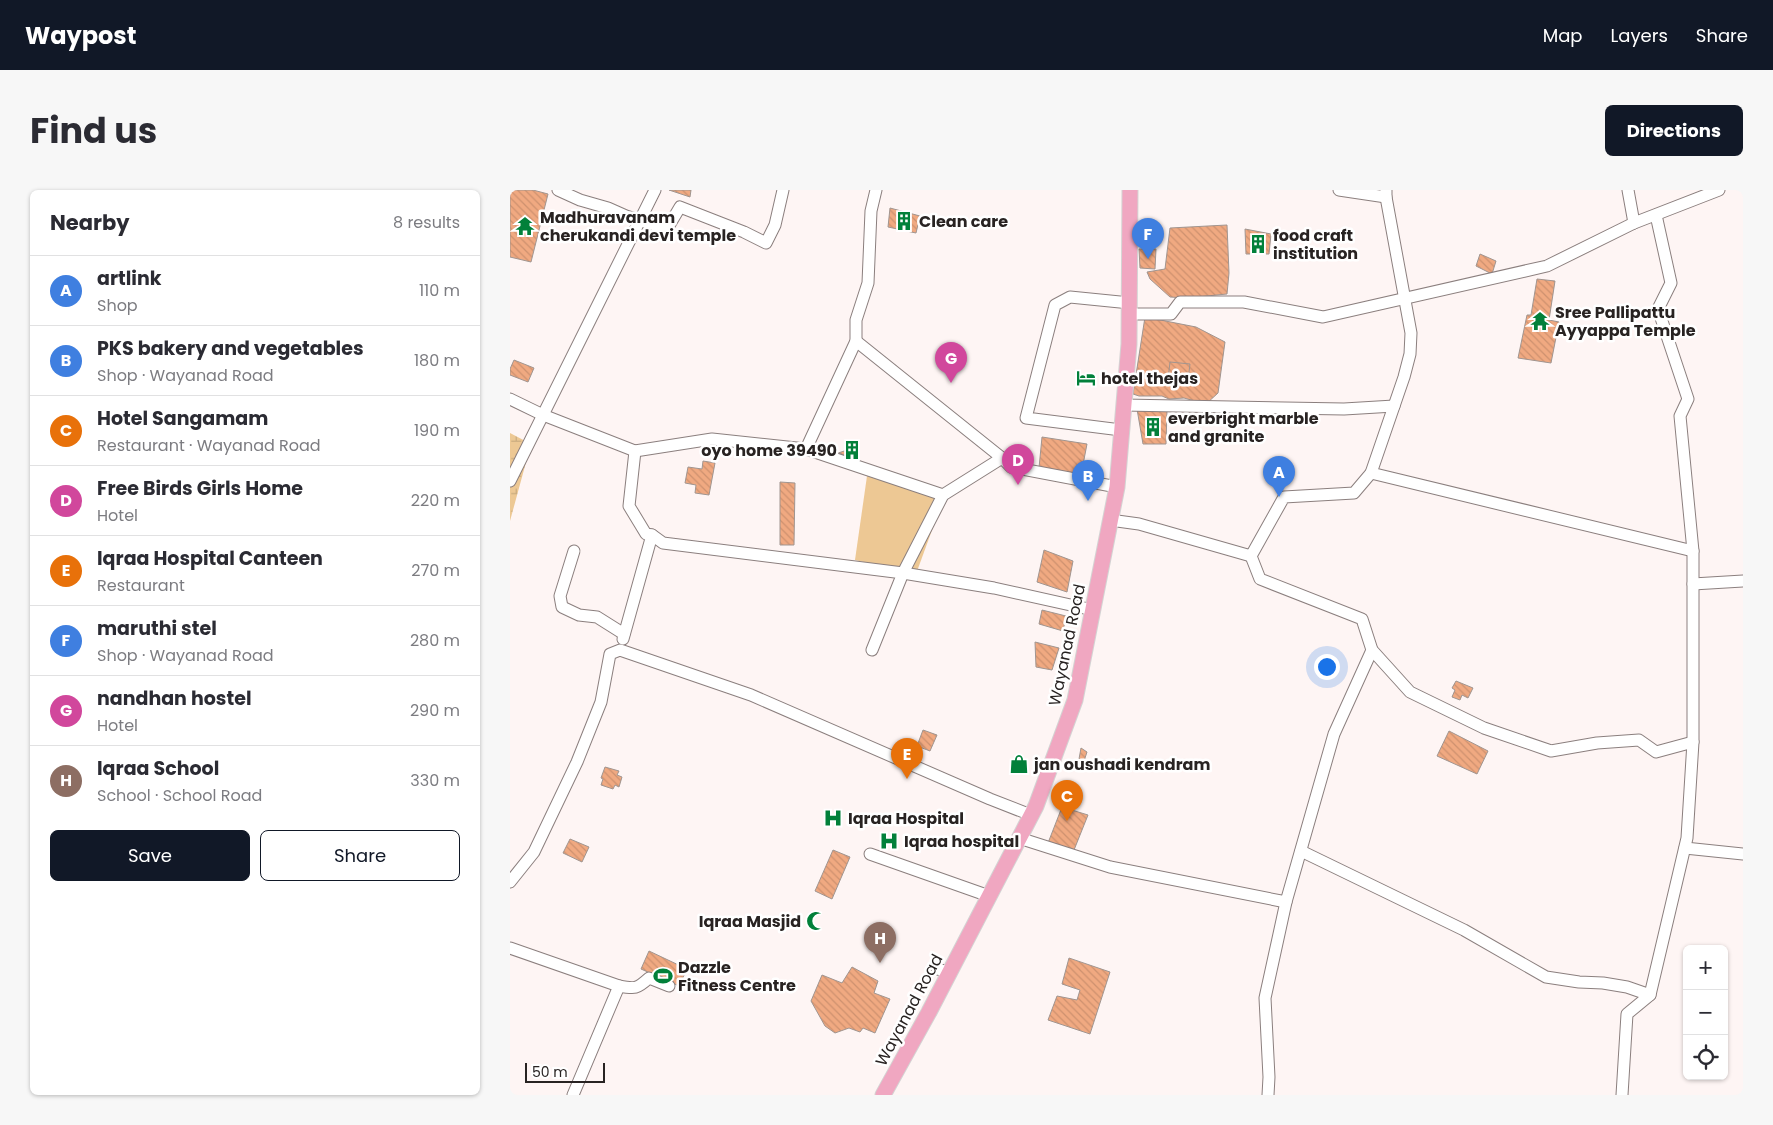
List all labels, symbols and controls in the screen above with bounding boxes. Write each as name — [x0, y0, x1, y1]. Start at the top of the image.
text: Waypost — [25, 19, 136, 52]
text: Map — [1543, 23, 1583, 48]
text: Layers — [1611, 23, 1668, 48]
text: Share — [1696, 23, 1748, 48]
button: Directions — [1605, 105, 1743, 156]
text: Find us — [30, 106, 157, 155]
place label: Madhuravanam cherukandi devi temple — [540, 206, 736, 247]
text: Nearby — [50, 208, 130, 237]
building icon: Clean care — [893, 210, 915, 232]
place label: Clean care — [919, 210, 1008, 233]
text: 8 results — [393, 211, 460, 234]
temple icon: Madhuravanam cherukandi devi temple — [514, 215, 536, 237]
pin: F — [1132, 218, 1164, 259]
place label: food craft institution — [1273, 224, 1358, 265]
building icon: food craft institution — [1247, 233, 1269, 255]
text: artlink — [97, 265, 162, 292]
text: A — [60, 279, 72, 302]
text: 110 m — [419, 279, 460, 302]
text: Shop — [97, 294, 138, 317]
place label: Sree Pallipattu Ayyappa Temple — [1555, 301, 1696, 342]
temple icon: Sree Pallipattu Ayyappa Temple — [1529, 310, 1551, 332]
text: PKS bakery and vegetables — [97, 335, 364, 362]
pin: G — [935, 342, 967, 383]
text: B — [61, 349, 71, 372]
text: 180 m — [414, 349, 460, 372]
text: Shop · Wayanad Road — [97, 364, 274, 387]
hotel icon: hotel thejas — [1075, 367, 1097, 389]
place label: hotel thejas — [1101, 367, 1198, 390]
text: Hotel Sangamam — [97, 405, 268, 432]
place label: everbright marble and granite — [1168, 407, 1319, 448]
building icon: everbright marble and granite — [1142, 416, 1164, 438]
text: C — [60, 419, 72, 442]
text: 190 m — [414, 419, 460, 442]
text: Restaurant · Wayanad Road — [97, 434, 321, 457]
place label: oyo home 39490 — [701, 439, 837, 462]
building icon: oyo home 39490 — [841, 439, 863, 461]
pin: D — [1002, 444, 1034, 485]
pin: A — [1263, 456, 1295, 497]
pin: B — [1072, 460, 1104, 501]
text: Free Birds Girls Home — [97, 475, 303, 502]
text: D — [60, 489, 72, 512]
text: 220 m — [411, 489, 460, 512]
text: Hotel — [97, 504, 138, 527]
text: Iqraa Hospital Canteen — [97, 545, 323, 572]
text: E — [62, 559, 70, 582]
text: 270 m — [411, 559, 460, 582]
text: Restaurant — [97, 574, 185, 597]
street label: Wayanad Road — [1043, 582, 1091, 708]
text: maruthi stel — [97, 615, 217, 642]
text: F — [62, 629, 70, 652]
text: 280 m — [410, 629, 460, 652]
text: Shop · Wayanad Road — [97, 644, 274, 667]
your location — [1314, 654, 1340, 680]
text: nandhan hostel — [97, 685, 252, 712]
text: G — [60, 699, 72, 722]
text: 290 m — [410, 699, 460, 722]
text: Hotel — [97, 714, 138, 737]
pin: E — [891, 738, 923, 779]
shop icon: jan oushadi kendram — [1008, 753, 1030, 775]
place label: jan oushadi kendram — [1033, 753, 1210, 776]
text: Iqraa School — [97, 755, 219, 782]
text: H — [60, 769, 72, 792]
text: 330 m — [410, 769, 460, 792]
pin: C — [1051, 780, 1083, 821]
text: School · School Road — [97, 784, 262, 807]
hospital icon: Iqraa Hospital — [822, 807, 844, 829]
place label: Iqraa Hospital — [848, 807, 964, 830]
button: Save — [50, 830, 250, 881]
button: Share — [260, 830, 460, 881]
hospital icon: Iqraa hospital — [878, 830, 900, 852]
place label: Iqraa hospital — [904, 830, 1019, 853]
place label: Iqraa Masjid — [699, 910, 801, 933]
mosque icon: Iqraa Masjid — [805, 910, 827, 932]
pin: H — [864, 922, 896, 963]
map controls — [1683, 945, 1728, 1080]
button: + — [1683, 945, 1728, 990]
street label: Wayanad Road — [870, 950, 948, 1070]
place label: Dazzle Fitness Centre — [678, 956, 796, 997]
sports icon: Dazzle Fitness Centre — [652, 965, 674, 987]
button: − — [1683, 990, 1728, 1035]
button: locate — [1683, 1035, 1728, 1080]
scale bar — [525, 1060, 605, 1083]
text: 50 m — [532, 1062, 568, 1082]

